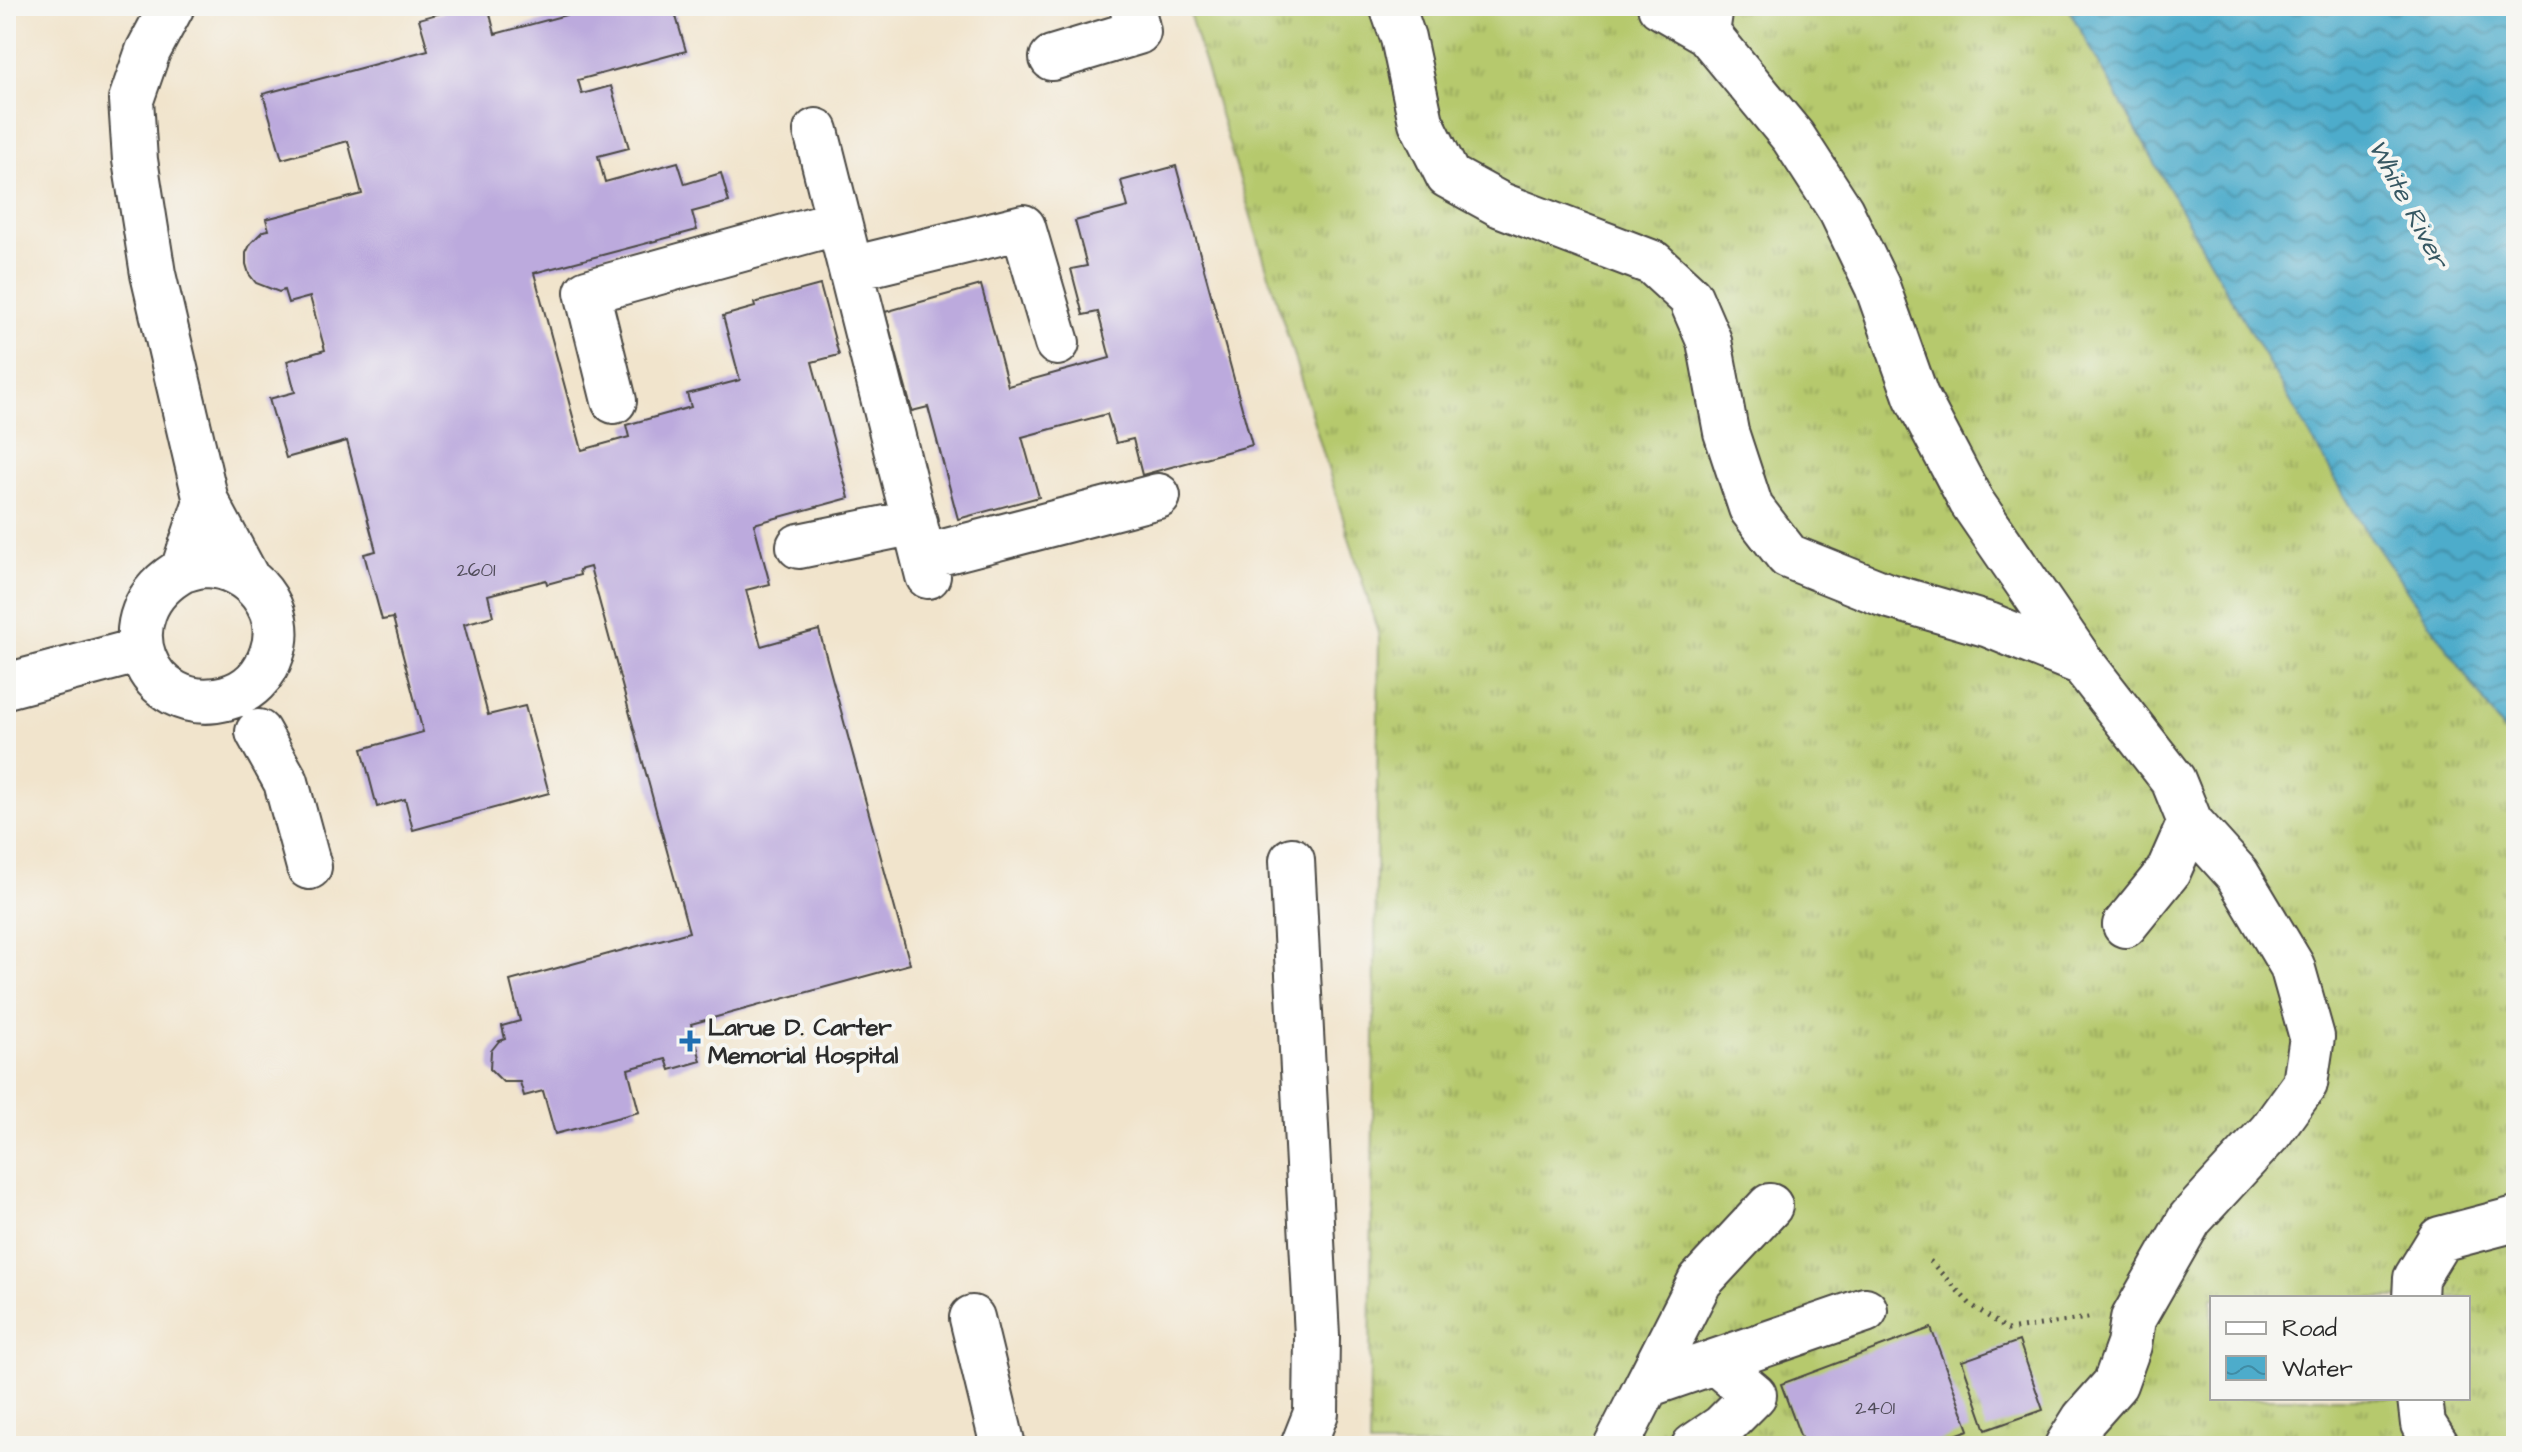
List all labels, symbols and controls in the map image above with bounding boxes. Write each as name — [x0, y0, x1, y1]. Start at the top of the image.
water label: White River — [2359, 133, 2458, 276]
house number: 2601 — [456, 556, 496, 584]
place label: Larue D. Carter Memorial Hospital — [708, 1011, 898, 1073]
marker: Larue D. Carter Memorial Hospital — [679, 1030, 701, 1052]
legend — [2210, 1296, 2470, 1400]
text: Road — [2282, 1312, 2337, 1346]
text: Water — [2282, 1352, 2353, 1386]
house number: 2401 — [1855, 1394, 1896, 1422]

